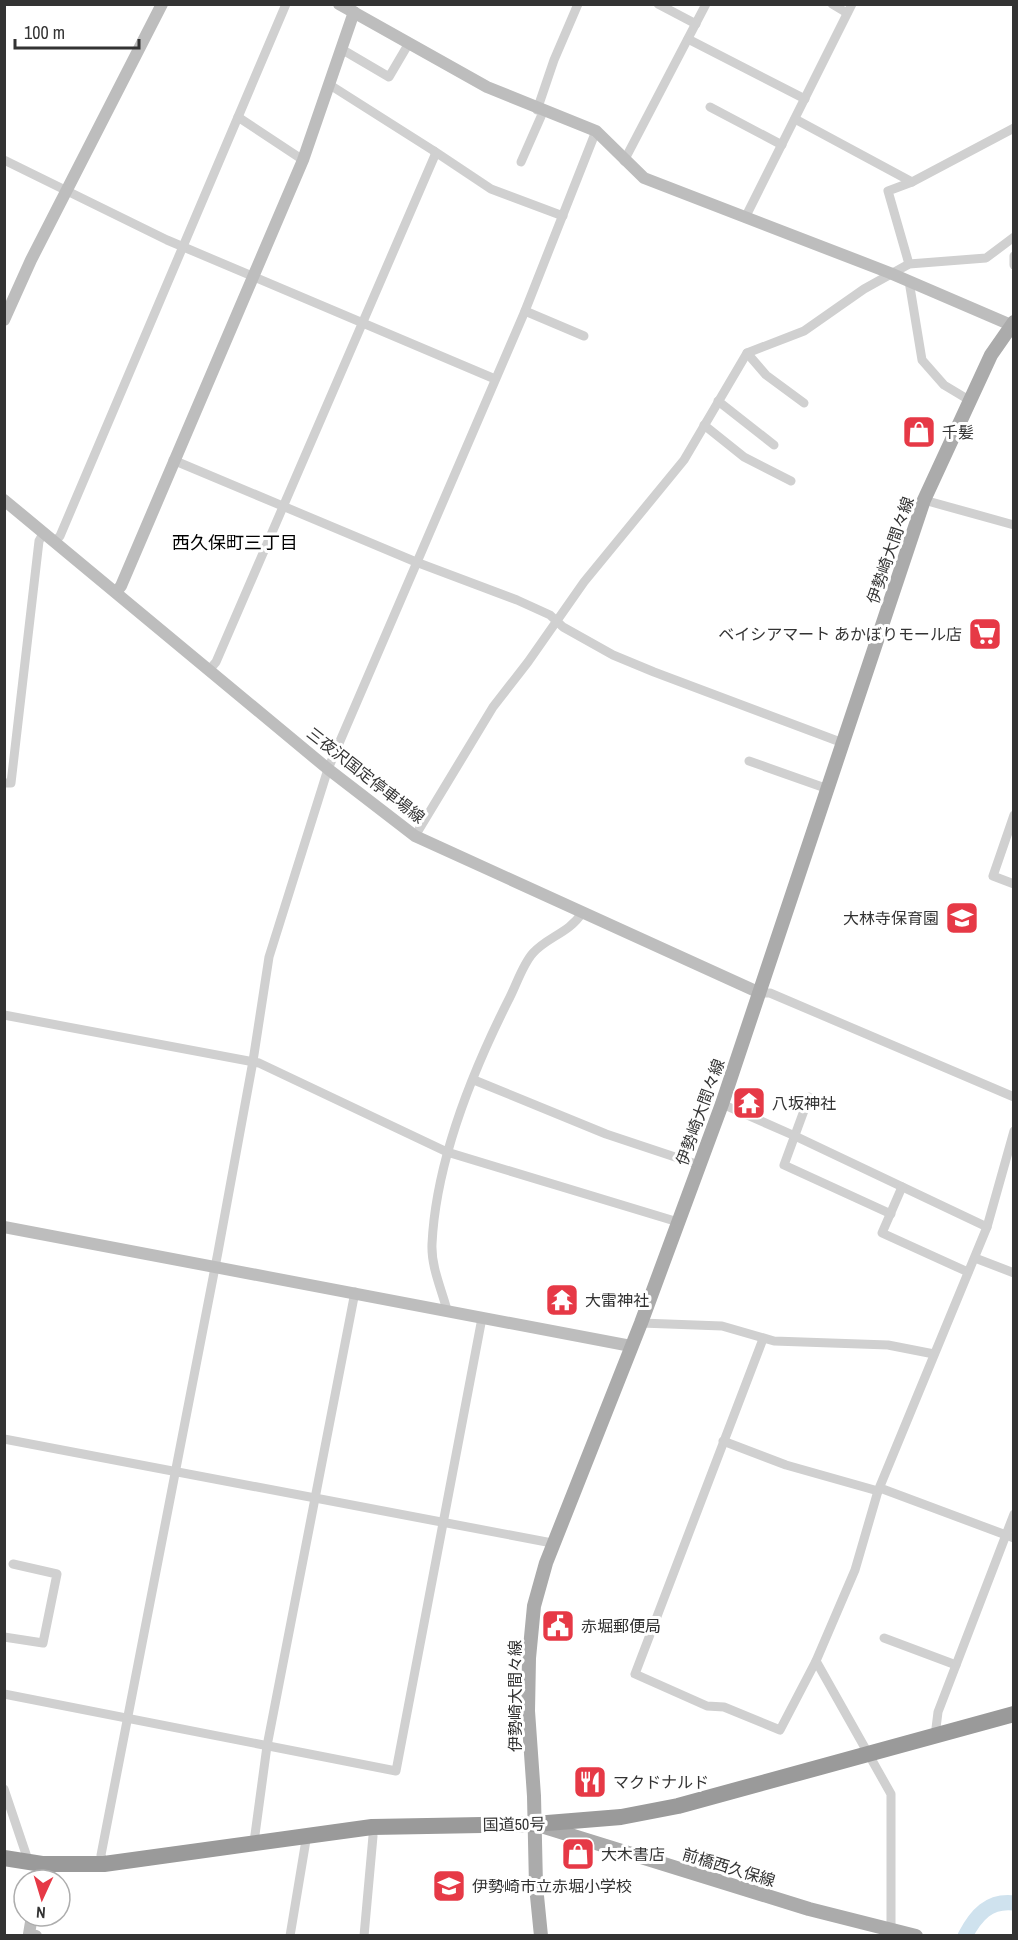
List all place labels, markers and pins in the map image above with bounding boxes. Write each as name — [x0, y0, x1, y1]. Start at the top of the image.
shop icon: 千髪 — [901, 414, 937, 450]
place label: 千髪 — [942, 421, 974, 443]
supermarket icon: ベイシアマート あかぼりモール店 — [967, 616, 1003, 652]
place label: ベイシアマート あかぼりモール店 — [718, 623, 962, 645]
school or university icon: 大林寺保育園 — [944, 900, 980, 936]
place label: 大林寺保育園 — [843, 907, 939, 929]
temple icon: 八坂神社 — [731, 1085, 767, 1121]
place label: 八坂神社 — [772, 1092, 836, 1114]
temple icon: 大雷神社 — [544, 1282, 580, 1318]
place label: 大雷神社 — [585, 1289, 649, 1311]
public building icon: 赤堀郵便局 — [540, 1608, 576, 1644]
place label: 赤堀郵便局 — [581, 1615, 661, 1637]
restaurant icon: マクドナルド — [572, 1764, 608, 1800]
place label: マクドナルド — [613, 1771, 709, 1793]
shop icon: 大木書店 — [560, 1836, 596, 1872]
place label: 大木書店 — [601, 1843, 665, 1865]
school or university icon: 伊勢崎市立赤堀小学校 — [431, 1868, 467, 1904]
place label: 伊勢崎市立赤堀小学校 — [472, 1875, 632, 1897]

